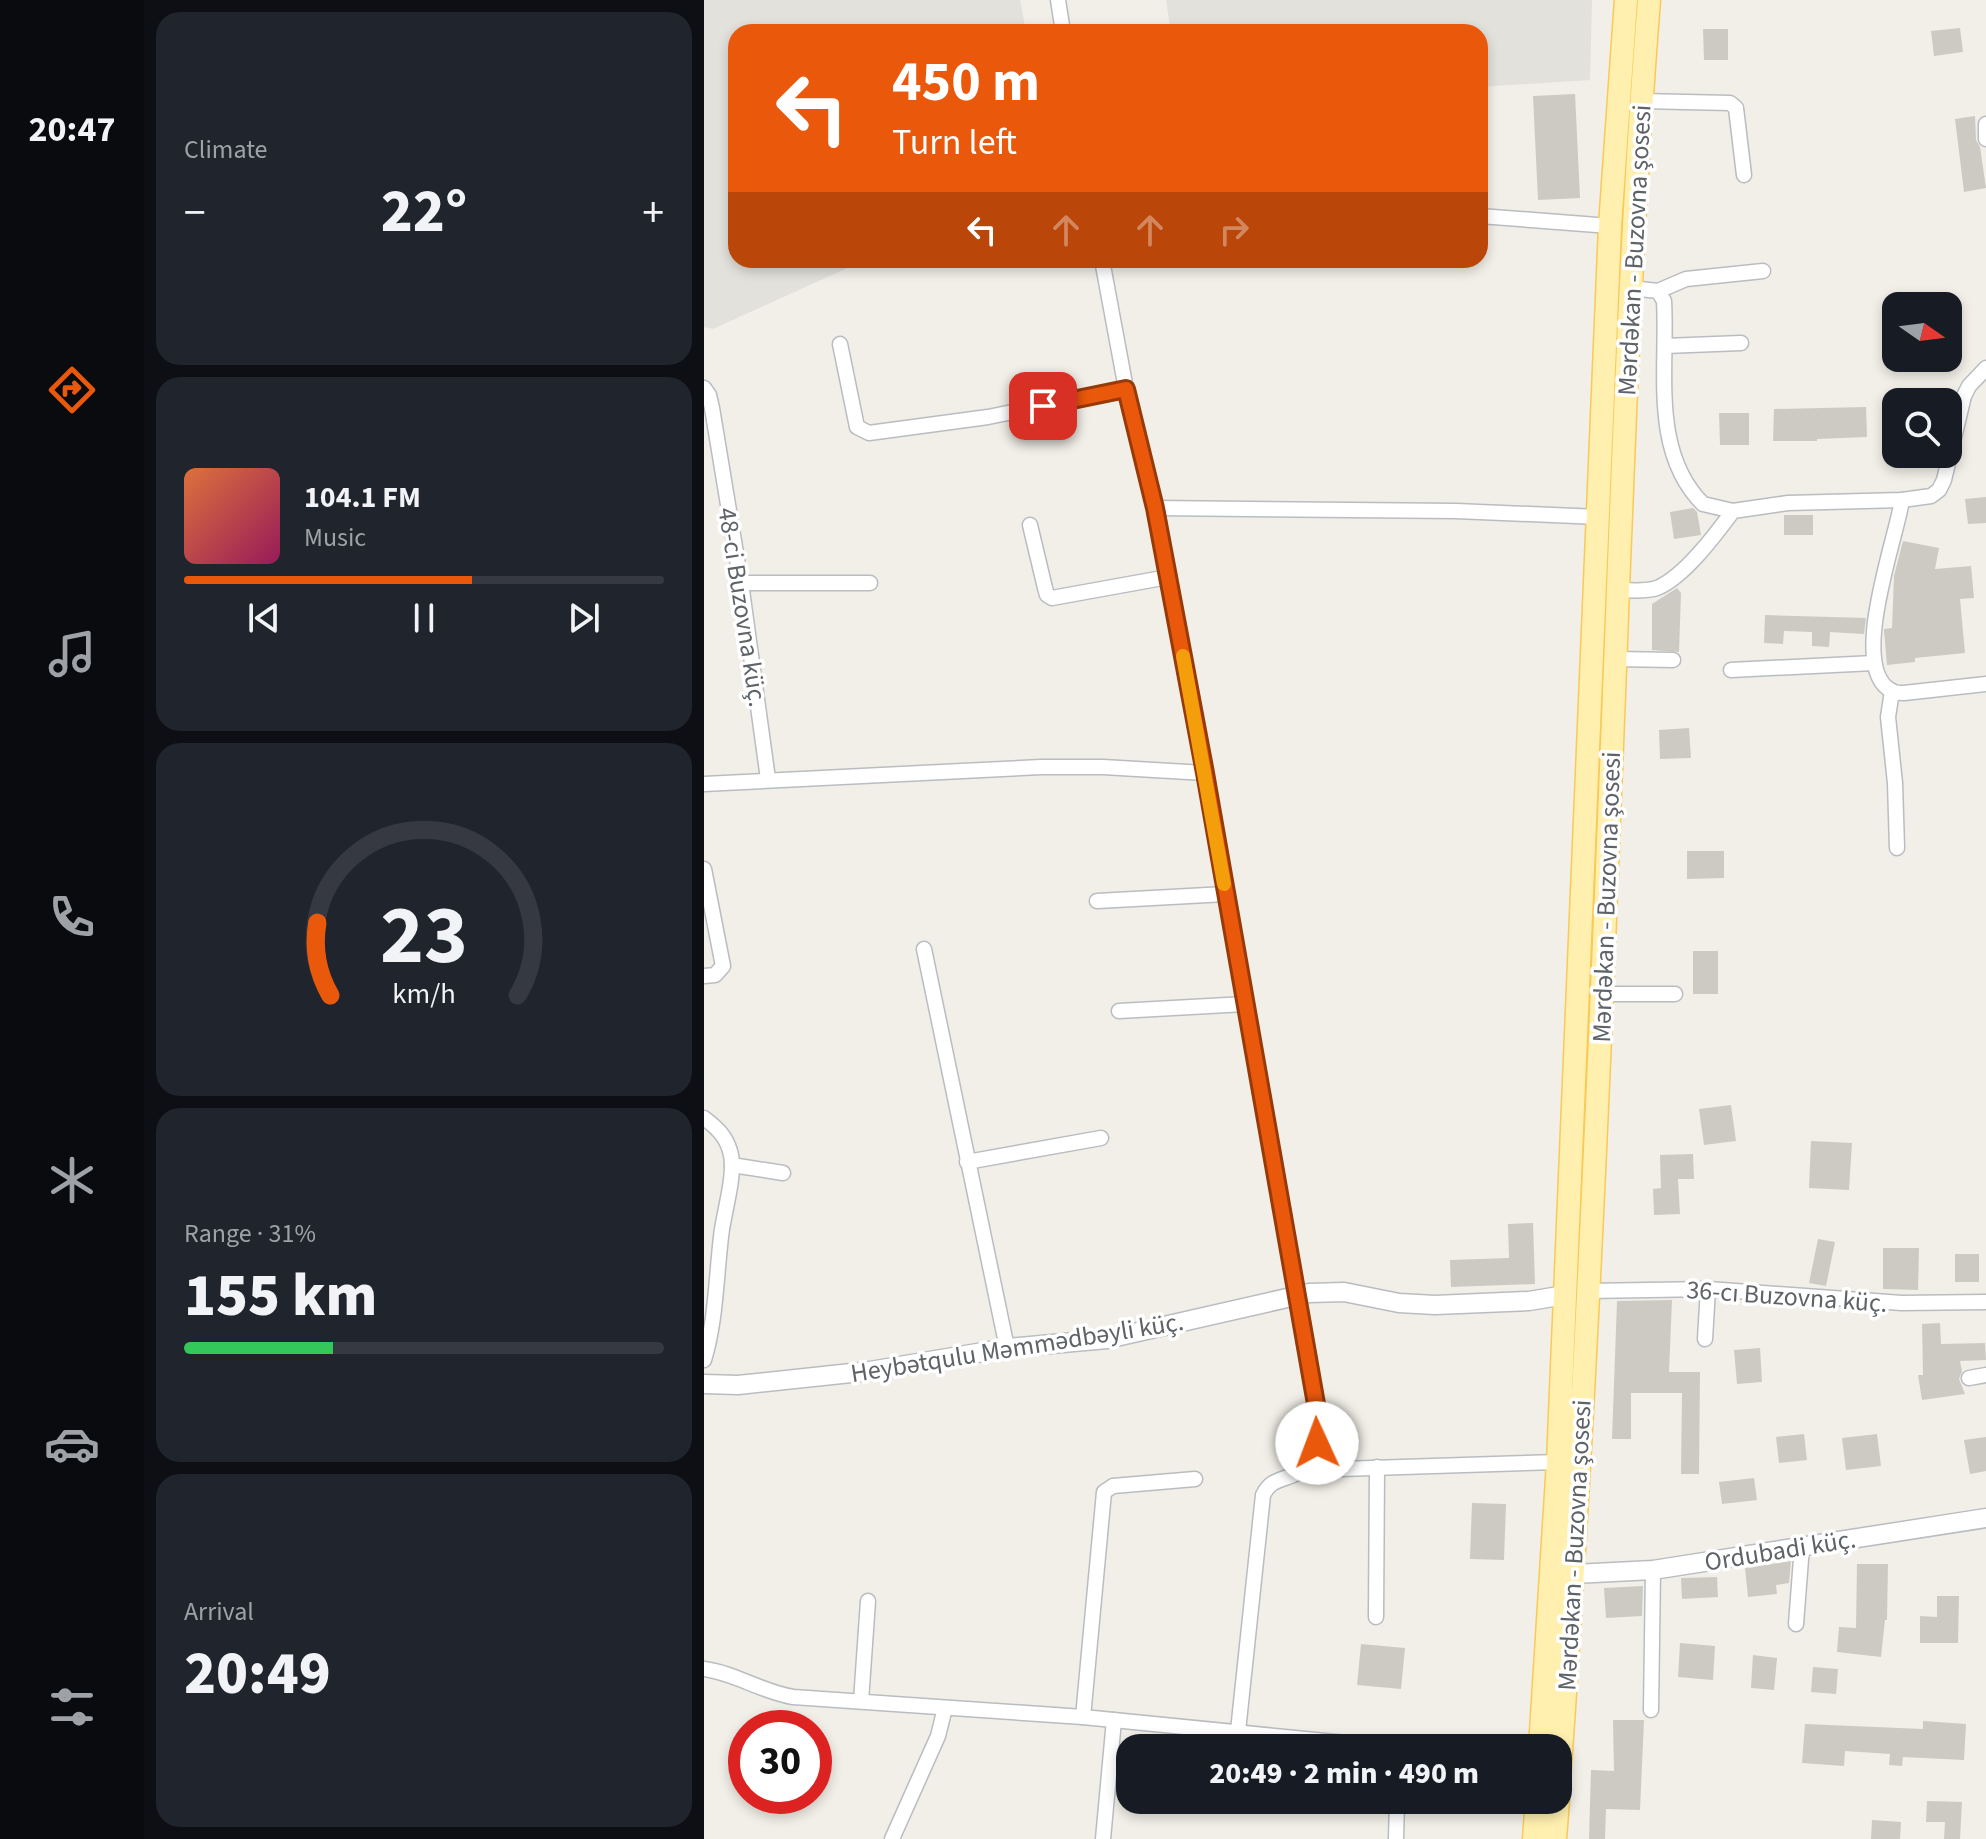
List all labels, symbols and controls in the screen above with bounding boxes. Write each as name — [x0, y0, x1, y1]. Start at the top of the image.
text: 450 m — [892, 43, 1040, 122]
icon: left — [760, 56, 864, 160]
text: 20:47 — [29, 104, 115, 155]
street label: Mərdəkan - Buzovna şosesi — [1608, 104, 1661, 396]
text: Turn left — [892, 117, 1017, 168]
text: Climate — [184, 131, 268, 168]
text: 22° — [381, 170, 467, 255]
text: − — [184, 182, 206, 245]
text: + — [642, 182, 664, 245]
icon: left — [960, 208, 1004, 252]
icon: ahead — [1044, 208, 1088, 252]
icon: ahead — [1128, 208, 1172, 252]
icon: right — [1212, 208, 1256, 252]
north arrow — [1882, 292, 1962, 372]
map controls — [1882, 292, 1962, 468]
icon: directions — [44, 362, 100, 418]
pin — [1009, 372, 1077, 440]
icon: arrive — [1021, 384, 1065, 428]
button: search — [1882, 388, 1962, 468]
text: 104.1 FM — [304, 476, 421, 519]
street label: 48-ci Buzovna küç. — [708, 505, 777, 709]
text: Music — [304, 519, 366, 556]
icon: previous — [242, 596, 286, 640]
icon: pause — [402, 596, 446, 640]
icon: next — [562, 596, 606, 640]
icon: music — [44, 626, 100, 682]
street label: Mərdəkan - Buzovna şosesi — [1583, 751, 1630, 1043]
text: 23 — [380, 876, 468, 994]
icon: phone — [44, 889, 100, 945]
text: km/h — [392, 974, 456, 1014]
icon: climate — [44, 1152, 100, 1208]
text: Range · 31% — [184, 1215, 316, 1252]
text: 155 km — [184, 1254, 377, 1339]
street label: 36-cı Buzovna küç. — [1685, 1271, 1889, 1322]
street label: Heybətqulu Məmmədbəyli küç. — [848, 1303, 1186, 1392]
street label: Mərdəkan - Buzovna şosesi — [1548, 1399, 1601, 1691]
position arrow — [1275, 1401, 1359, 1485]
icon: car — [44, 1416, 100, 1472]
street label: Ordubadi küç. — [1702, 1520, 1858, 1581]
text: Arrival — [184, 1593, 254, 1630]
text: 20:49 — [184, 1632, 331, 1717]
icon: filters — [44, 1679, 100, 1735]
speed limit sign: 30 — [728, 1710, 832, 1814]
text: 20:49 · 2 min · 490 m — [1209, 1752, 1479, 1795]

